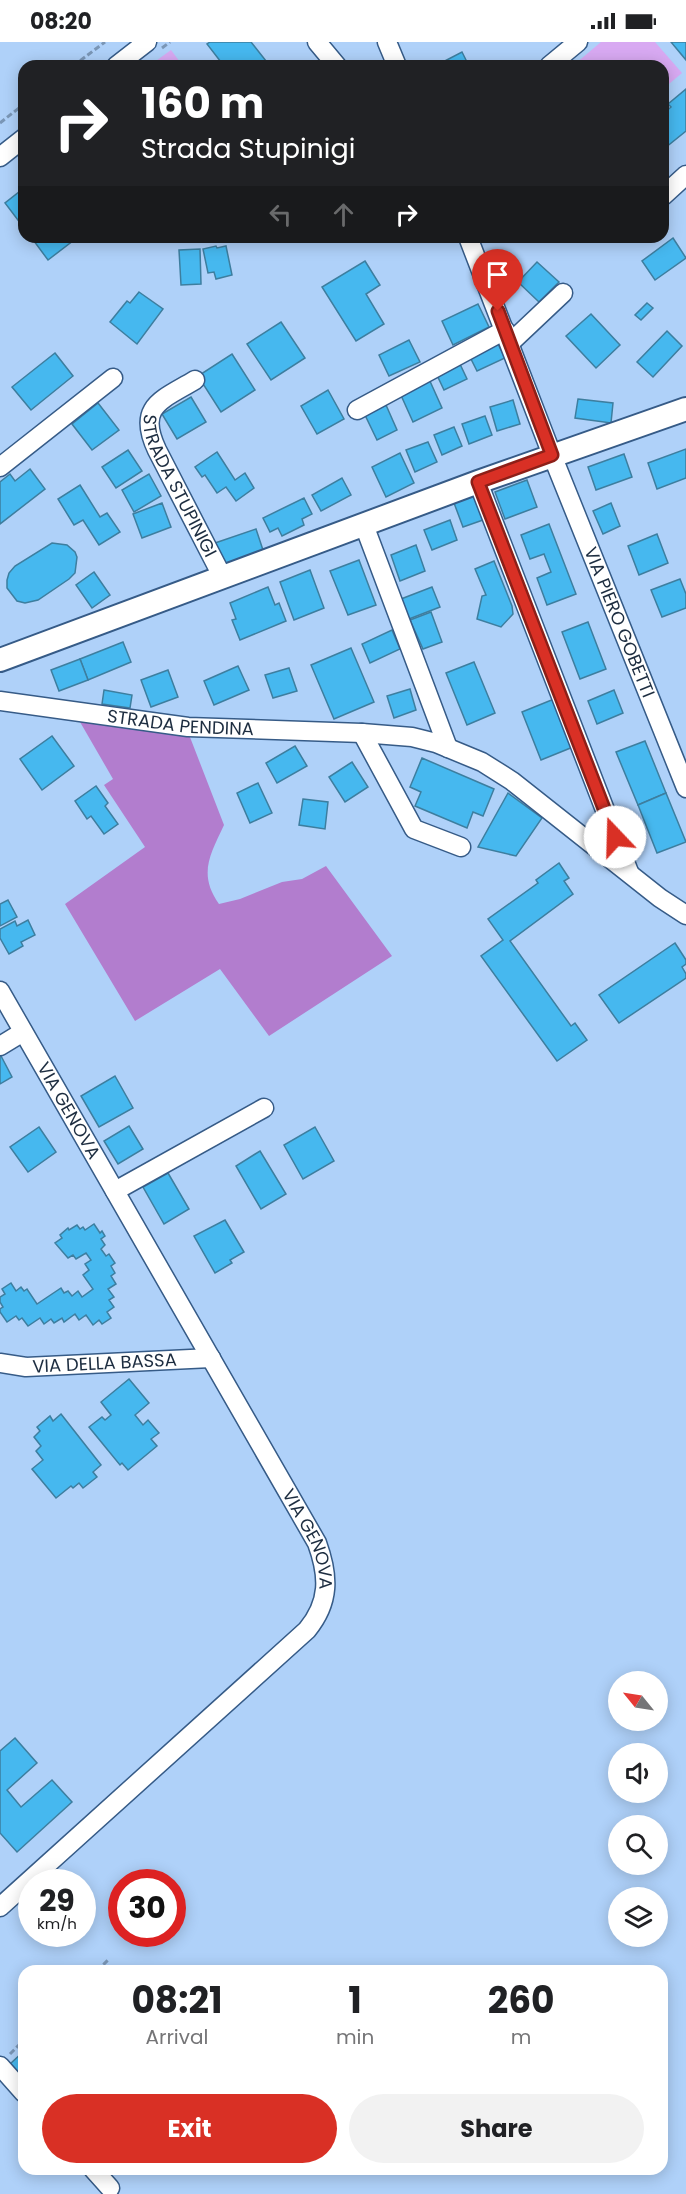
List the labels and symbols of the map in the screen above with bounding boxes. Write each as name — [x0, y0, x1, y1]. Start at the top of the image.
pin — [472, 249, 523, 311]
street label: STRADA STUPINIGI — [137, 413, 223, 561]
street label: VIA PIERO GOBETTI — [578, 543, 661, 701]
street label: STRADA PENDINA — [106, 703, 254, 741]
position arrow — [583, 805, 647, 869]
street label: VIA GENOVA — [31, 1057, 107, 1163]
street label: VIA DELLA BASSA — [32, 1347, 177, 1379]
street label: VIA GENOVA — [276, 1484, 338, 1590]
north arrow — [608, 1671, 668, 1731]
speed limit sign: 30 — [108, 1869, 186, 1947]

